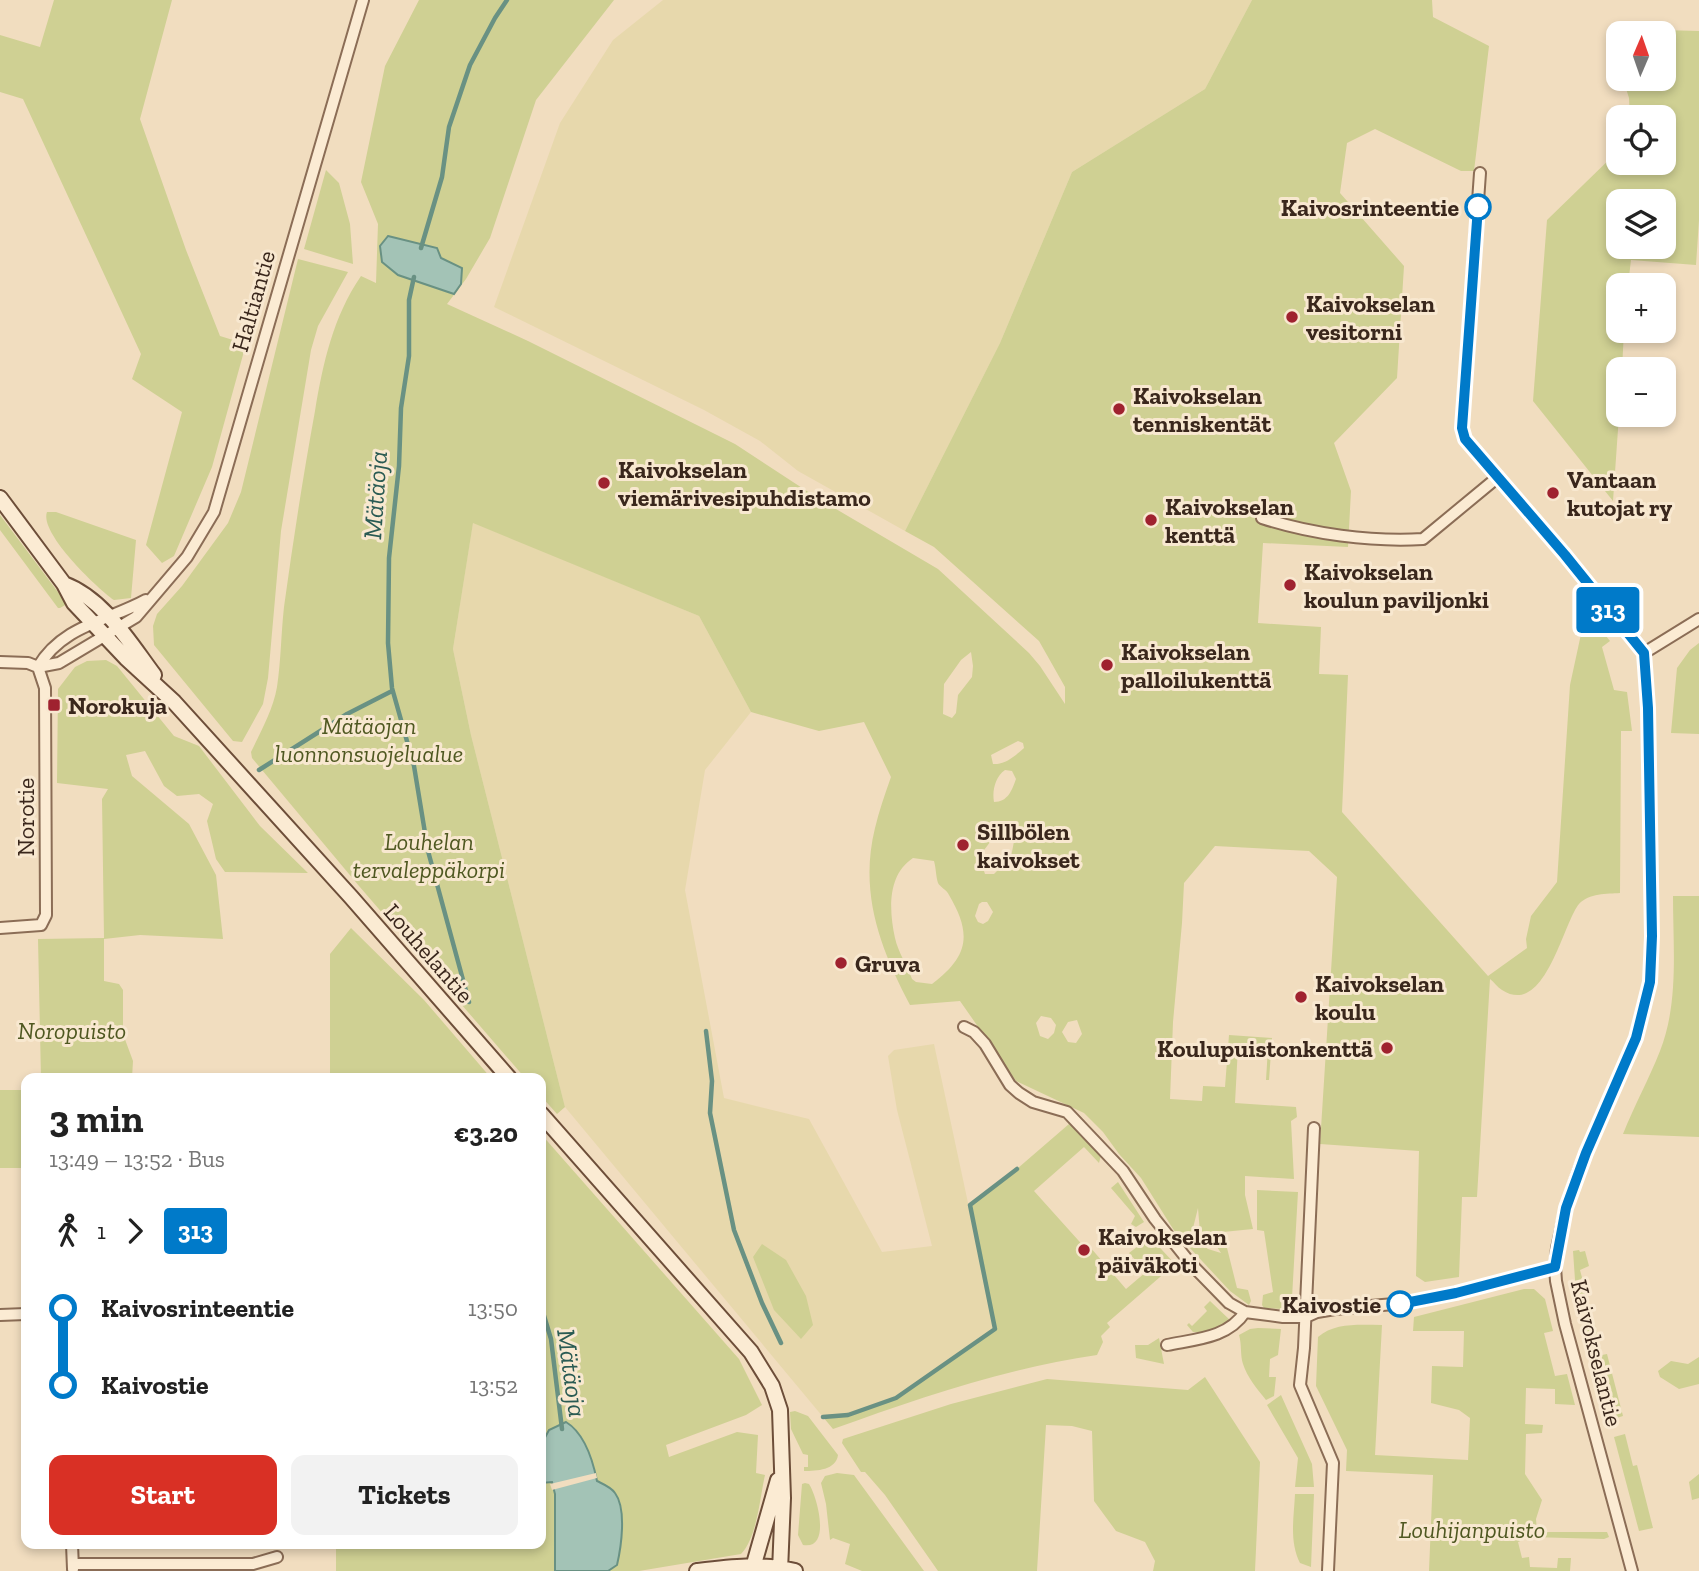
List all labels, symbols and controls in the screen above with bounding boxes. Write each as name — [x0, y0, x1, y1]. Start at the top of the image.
north arrow — [1606, 21, 1676, 91]
map controls — [1606, 21, 1676, 427]
button: locate — [1606, 105, 1676, 175]
button: layers — [1606, 189, 1676, 259]
place label: Kaivosrinteentie — [1281, 193, 1459, 222]
marker: Kaivosrinteentie — [1465, 194, 1491, 220]
street label: Haltiantie — [225, 247, 281, 355]
button: + — [1606, 273, 1676, 343]
place label: Kaivokselan vesitorni — [1306, 289, 1435, 346]
marker: Kaivokselan vesitorni — [1284, 309, 1300, 325]
button: − — [1606, 357, 1676, 427]
place label: Kaivokselan tenniskentät — [1133, 381, 1271, 438]
marker: Kaivokselan tenniskentät — [1111, 401, 1127, 417]
water label: Mätäoja — [356, 450, 394, 540]
place label: Kaivokselan viemärivesipuhdistamo — [618, 455, 871, 512]
place label: Vantaan kutojat ry — [1567, 465, 1673, 522]
marker: Kaivokselan viemärivesipuhdistamo — [596, 475, 612, 491]
marker: Vantaan kutojat ry — [1545, 485, 1561, 501]
place label: Kaivokselan kenttä — [1165, 492, 1294, 549]
marker: Kaivokselan kenttä — [1143, 512, 1159, 528]
place label: Kaivokselan koulun paviljonki — [1304, 557, 1489, 614]
marker: Kaivokselan koulun paviljonki — [1282, 577, 1298, 593]
line badge: 313 — [1568, 587, 1648, 633]
text: 313 — [1590, 595, 1626, 624]
place label: Kaivokselan palloilukenttä — [1121, 637, 1271, 694]
marker: Kaivokselan palloilukenttä — [1099, 657, 1115, 673]
place label: Norokuja — [68, 691, 167, 720]
marker: Norokuja — [46, 697, 62, 713]
park label: Mätäojan luonnonsuojelualue — [275, 711, 463, 768]
street label: Norotie — [11, 778, 40, 856]
place label: Sillbölen kaivokset — [977, 817, 1080, 874]
park label: Louhelan tervaleppäkorpi — [353, 827, 505, 884]
marker: Sillbölen kaivokset — [955, 837, 971, 853]
street label: Louhelantie — [378, 897, 480, 1009]
place label: Gruva — [855, 949, 920, 978]
marker: Gruva — [833, 955, 849, 971]
place label: Kaivokselan koulu — [1315, 969, 1444, 1026]
marker: Kaivokselan koulu — [1293, 989, 1309, 1005]
park label: Noropuisto — [18, 1016, 126, 1045]
place label: Koulupuistonkenttä — [1157, 1034, 1373, 1063]
marker: Koulupuistonkenttä — [1379, 1040, 1395, 1056]
text: 3 min — [49, 1096, 144, 1142]
text: €3.20 — [454, 1117, 518, 1149]
text: 13:49 – 13:52 · Bus — [49, 1145, 225, 1173]
icon: walk — [49, 1212, 87, 1250]
icon: forward — [116, 1212, 154, 1250]
text: 313 — [178, 1216, 213, 1245]
text: 1 — [97, 1217, 106, 1245]
place label: Kaivokselan päiväkoti — [1098, 1222, 1227, 1279]
marker: Kaivokselan päiväkoti — [1076, 1242, 1092, 1258]
street label: Kaivokselantie — [1565, 1277, 1629, 1429]
place label: Kaivostie — [1282, 1290, 1381, 1319]
marker: Kaivostie — [1387, 1291, 1413, 1317]
text: Kaivosrinteentie — [101, 1292, 294, 1324]
text: 13:50 — [468, 1294, 518, 1322]
water label: Mätäoja — [550, 1327, 594, 1419]
text: Kaivostie — [101, 1369, 209, 1401]
text: 13:52 — [469, 1371, 518, 1399]
button: Start — [49, 1455, 277, 1535]
button: Tickets — [291, 1455, 518, 1535]
park label: Louhijanpuisto — [1399, 1515, 1545, 1544]

